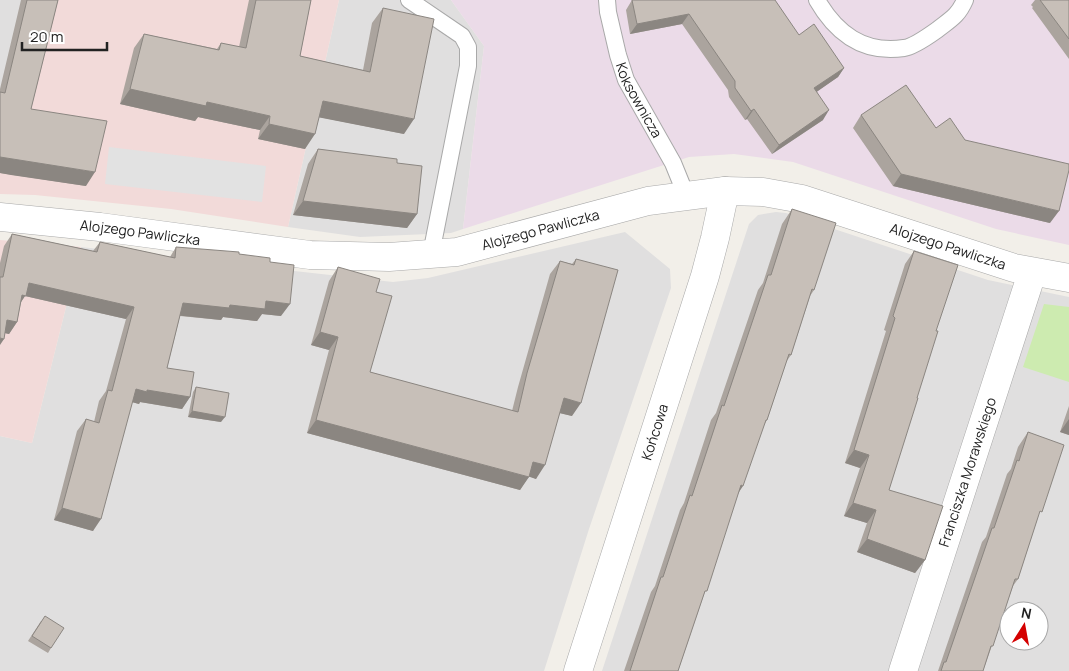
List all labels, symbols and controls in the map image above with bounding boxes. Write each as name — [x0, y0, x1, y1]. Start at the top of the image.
scale bar — [22, 20, 108, 52]
text: 20 m — [30, 26, 63, 47]
street label: Koksownicza — [612, 60, 667, 141]
street label: Alojzego Pawliczka — [479, 204, 601, 254]
street label: Alojzego Pawliczka — [79, 215, 202, 249]
street label: Alojzego Pawliczka — [887, 218, 1009, 274]
street label: Franciszka Morawskiego — [934, 395, 1000, 549]
street label: Końcowa — [636, 401, 672, 462]
north arrow — [999, 601, 1049, 651]
text: N — [1020, 602, 1033, 623]

